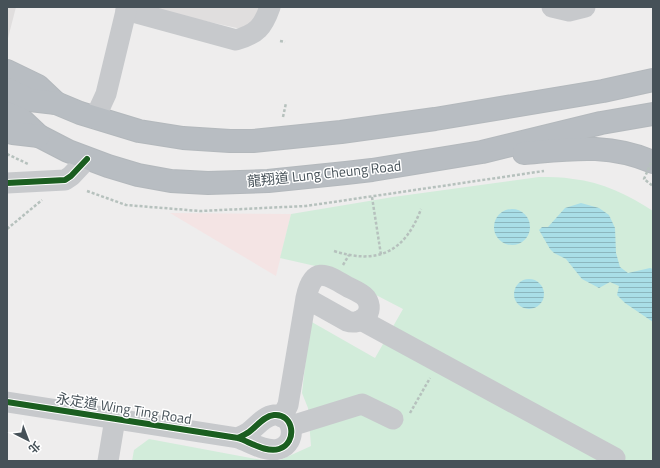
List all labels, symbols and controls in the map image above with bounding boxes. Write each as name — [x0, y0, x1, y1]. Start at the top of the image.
street label: 龍翔道 Lung Cheung Road — [246, 154, 402, 192]
street label: 永定道 Wing Ting Road — [55, 387, 193, 429]
north arrow — [8, 420, 48, 460]
text: 北 — [25, 438, 44, 457]

